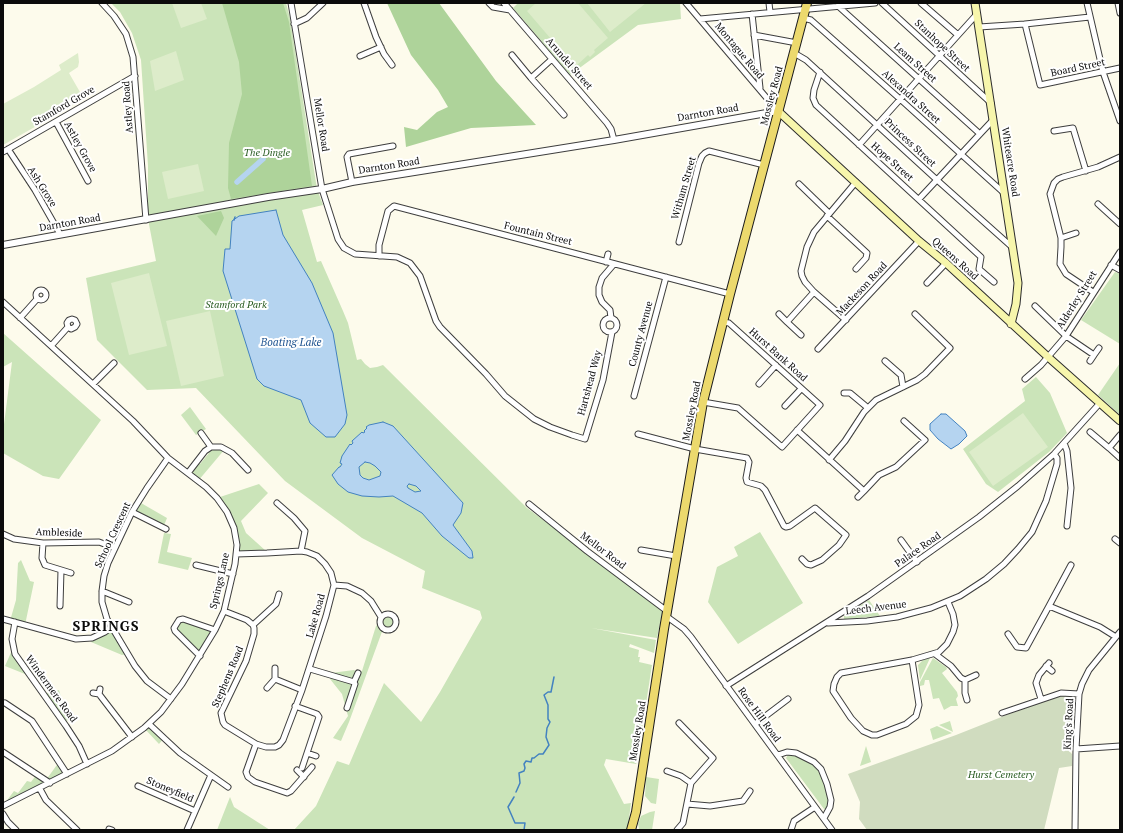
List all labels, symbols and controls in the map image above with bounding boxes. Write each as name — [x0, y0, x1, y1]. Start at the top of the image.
street label: Stanhope Street — [912, 17, 972, 75]
street label: Montague Road — [712, 20, 766, 82]
street label: Arundel Street — [543, 36, 595, 92]
street label: Leam Street — [891, 41, 939, 85]
street label: Board Street — [1050, 56, 1106, 80]
street label: Mossley Road — [758, 65, 786, 127]
street label: Alexandra Street — [879, 68, 943, 126]
street label: Astley Road — [120, 80, 136, 134]
street label: Stamford Grove — [31, 83, 97, 129]
street label: Mellor Road — [311, 97, 331, 153]
street label: Darnton Road — [677, 102, 739, 124]
street label: Princess Street — [882, 116, 938, 170]
street label: Astley Grove — [61, 120, 99, 174]
street label: Whiteacre Road — [999, 126, 1021, 198]
street label: Hope Street — [868, 140, 916, 184]
park label: The Dingle — [244, 147, 290, 159]
street label: Darnton Road — [358, 155, 420, 177]
street label: Witham Street — [669, 155, 699, 221]
street label: Ash Grove — [25, 165, 59, 209]
street label: Darnton Road — [39, 212, 101, 234]
street label: Fountain Street — [503, 220, 573, 248]
street label: Queens Road — [929, 235, 981, 283]
street label: Mackeson Road — [834, 260, 890, 318]
street label: Alderley Street — [1054, 269, 1100, 331]
park label: Stamford Park — [205, 299, 267, 311]
street label: County Avenue — [626, 300, 656, 368]
street label: Hurst Bank Road — [746, 326, 810, 384]
water label: Boating Lake — [261, 336, 321, 350]
street label: Hartshead Way — [576, 349, 604, 417]
street label: Mossley Road — [680, 380, 704, 442]
street label: School Crescent — [93, 500, 133, 570]
street label: Ambleside — [35, 526, 83, 540]
street label: Mellor Road — [578, 530, 628, 572]
street label: Palace Road — [893, 530, 943, 570]
street label: Springs Lane — [208, 552, 232, 610]
street label: Lake Road — [304, 593, 328, 639]
street label: Leech Avenue — [845, 598, 907, 618]
district label: SPRINGS — [72, 619, 140, 635]
street label: Stephens Road — [210, 644, 246, 710]
street label: Windermere Road — [23, 653, 79, 725]
street label: Rose Hill Road — [735, 685, 783, 745]
street label: King's Road — [1062, 698, 1076, 750]
street label: Mossley Road — [627, 700, 649, 762]
park label: Hurst Cemetery — [968, 769, 1034, 781]
street label: Stoneyfield — [145, 775, 195, 805]

